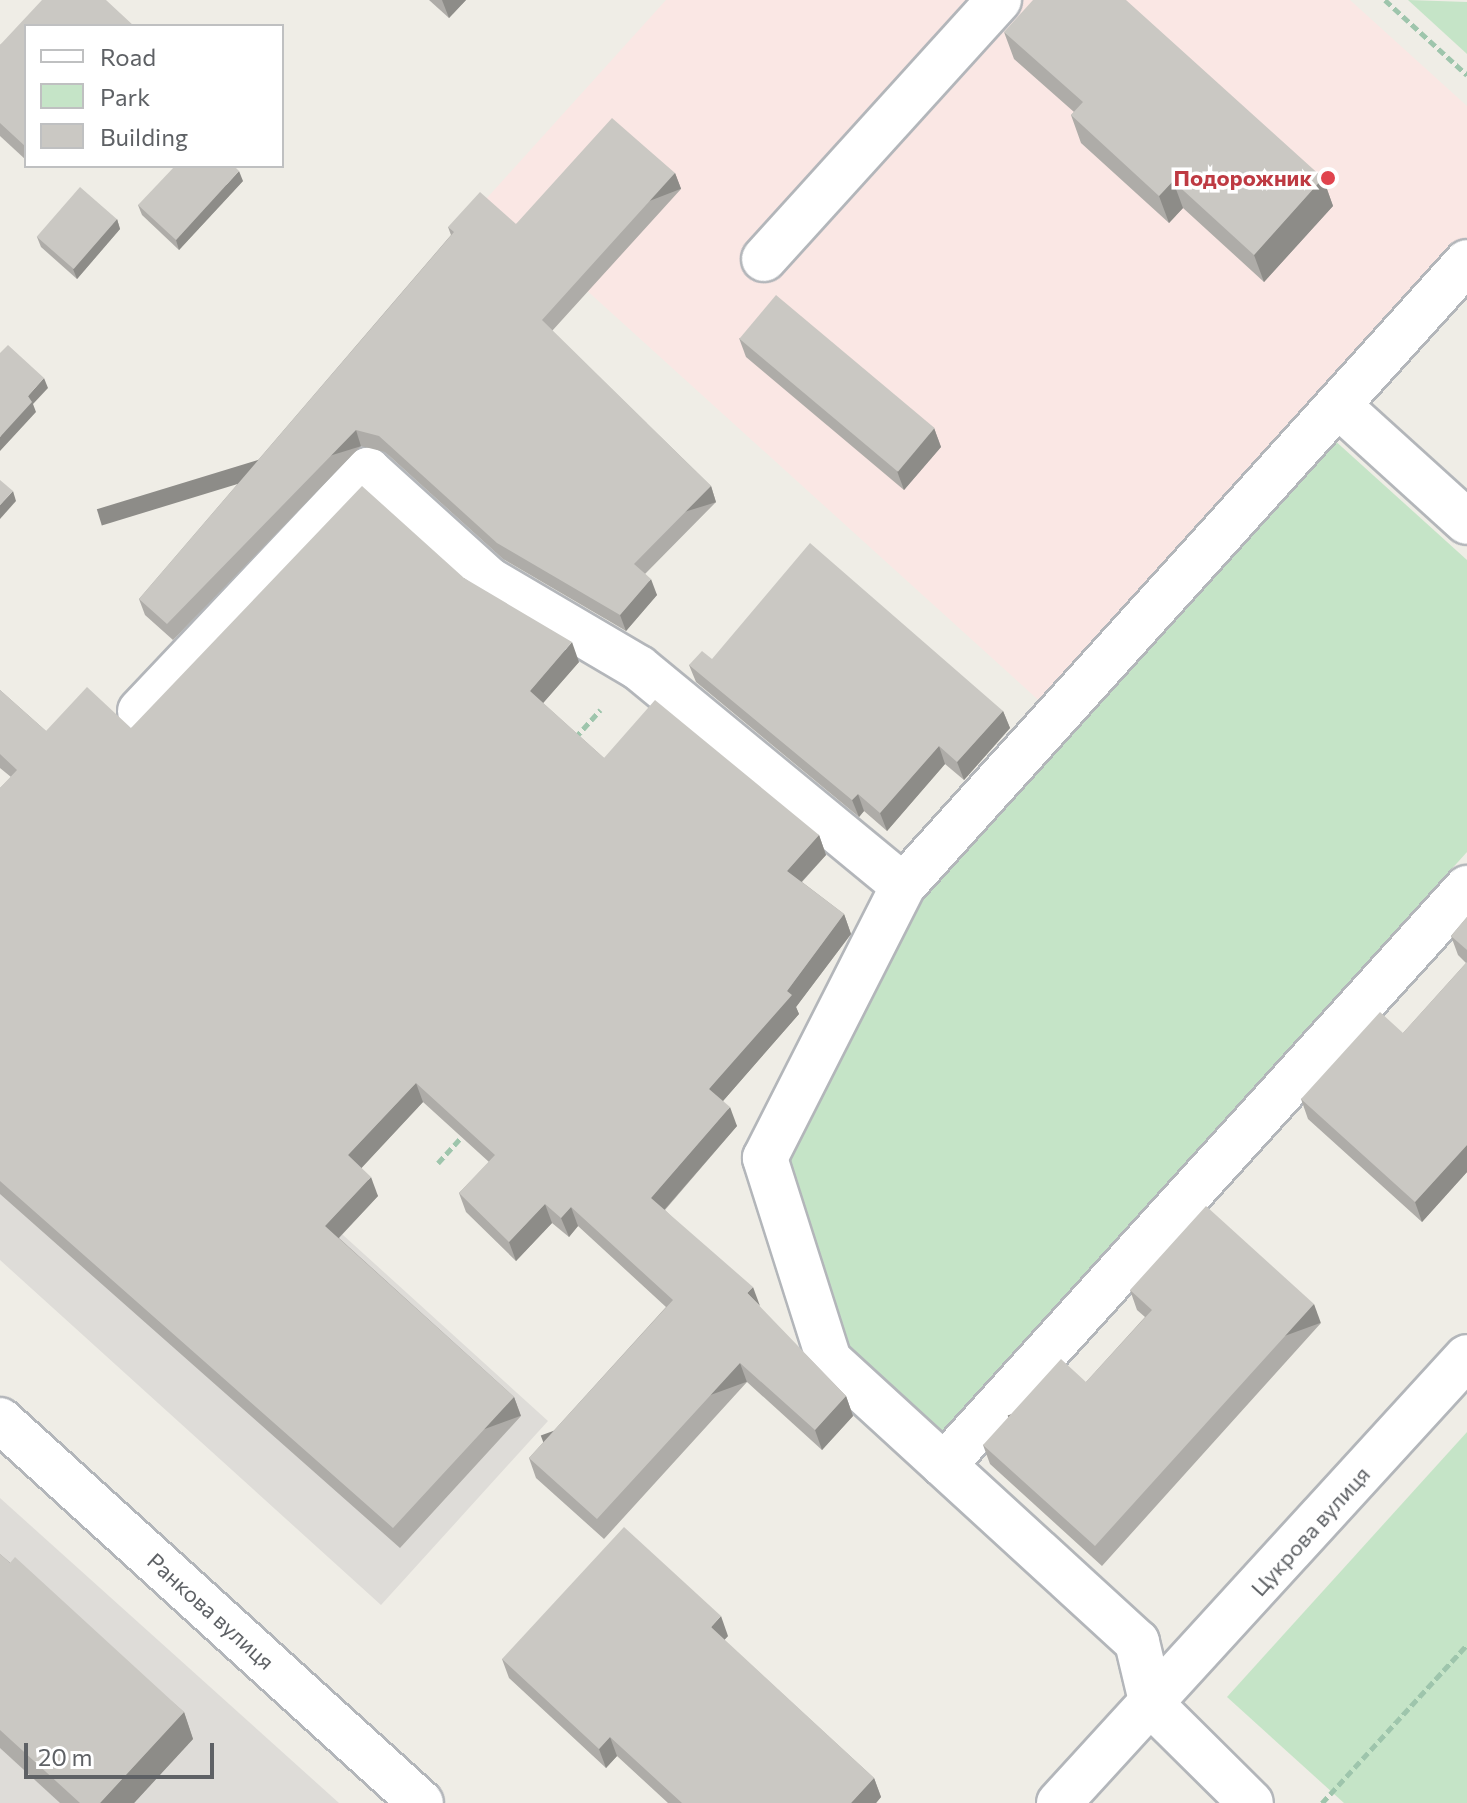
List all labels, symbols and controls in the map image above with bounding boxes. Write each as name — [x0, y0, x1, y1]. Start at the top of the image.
legend — [24, 24, 284, 168]
text: Road — [100, 42, 156, 71]
text: Park — [100, 82, 150, 111]
text: Building — [100, 122, 188, 151]
place label: Подорожник — [1174, 165, 1312, 191]
marker: Подорожник — [1319, 169, 1337, 187]
street label: Цукрова вулиця — [1245, 1461, 1375, 1601]
street label: Ранкова вулиця — [142, 1547, 280, 1675]
scale bar — [28, 1727, 218, 1777]
text: 20 m — [38, 1742, 92, 1771]

